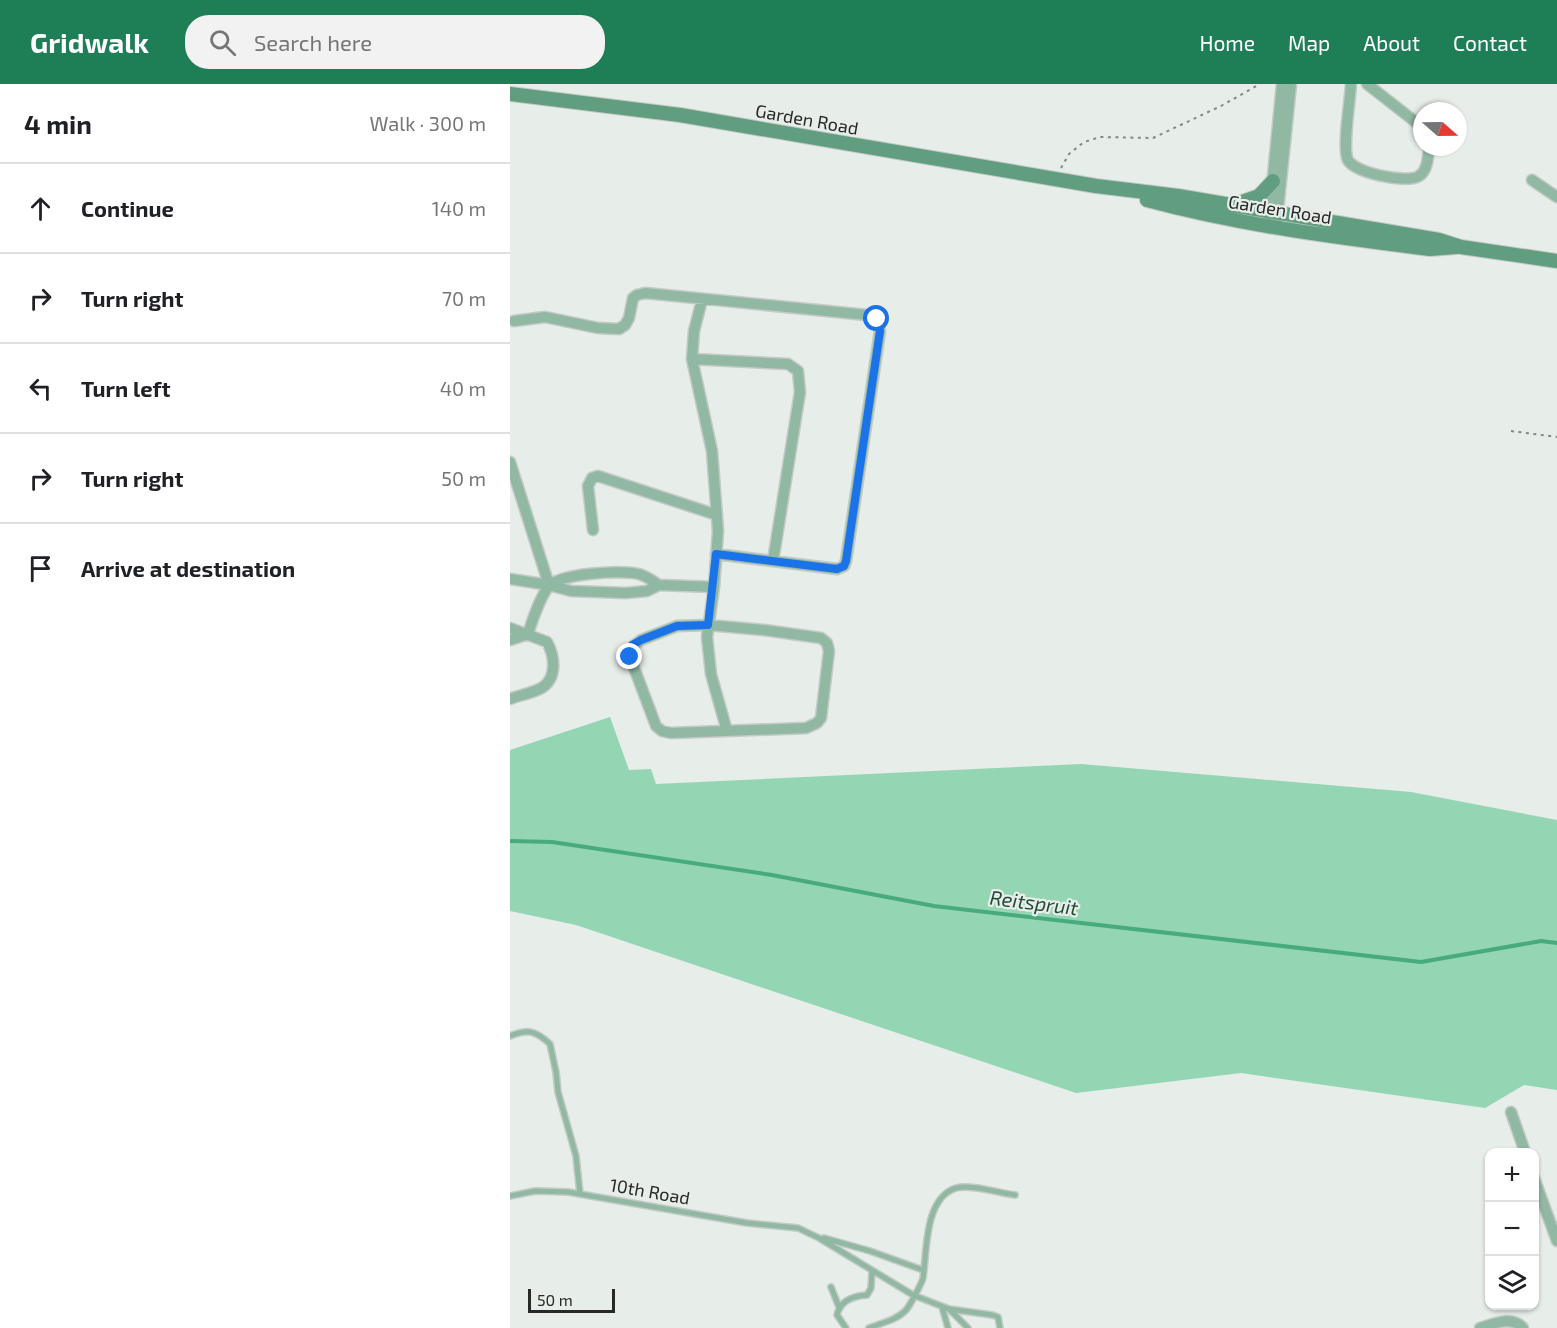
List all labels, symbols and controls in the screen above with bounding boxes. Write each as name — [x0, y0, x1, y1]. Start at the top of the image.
search box — [185, 15, 605, 69]
text: Gridwalk — [30, 25, 149, 59]
icon: search — [206, 26, 239, 59]
text: Search here — [254, 29, 372, 55]
text: Home — [1199, 30, 1255, 55]
text: Map — [1288, 30, 1330, 55]
text: About — [1363, 30, 1420, 55]
text: Contact — [1453, 30, 1527, 55]
street label: Garden Road — [754, 99, 860, 139]
north arrow — [1413, 102, 1467, 156]
text: 4 min — [24, 108, 92, 139]
text: Walk · 300 m — [370, 111, 486, 135]
street label: Garden Road — [1227, 190, 1333, 228]
icon: ahead — [24, 192, 57, 225]
text: Continue — [81, 195, 174, 221]
text: 140 m — [432, 196, 486, 220]
icon: right — [24, 282, 57, 315]
text: Turn right — [81, 285, 183, 311]
text: 70 m — [442, 286, 486, 310]
route start — [863, 305, 889, 331]
icon: left — [24, 372, 57, 405]
text: Turn left — [81, 375, 170, 401]
text: 40 m — [440, 376, 486, 400]
icon: right — [24, 462, 57, 495]
text: Turn right — [81, 465, 183, 491]
text: 50 m — [441, 466, 486, 490]
icon: arrive — [24, 552, 57, 585]
text: Arrive at destination — [81, 555, 295, 581]
route end — [616, 643, 642, 669]
water label: Reitspruit — [988, 885, 1080, 919]
map controls — [1485, 1148, 1539, 1310]
button: + — [1485, 1148, 1539, 1202]
street label: 10th Road — [608, 1173, 692, 1209]
button: − — [1485, 1202, 1539, 1256]
button: layers — [1485, 1256, 1539, 1310]
scale bar — [528, 1286, 615, 1314]
text: 50 m — [537, 1290, 573, 1309]

